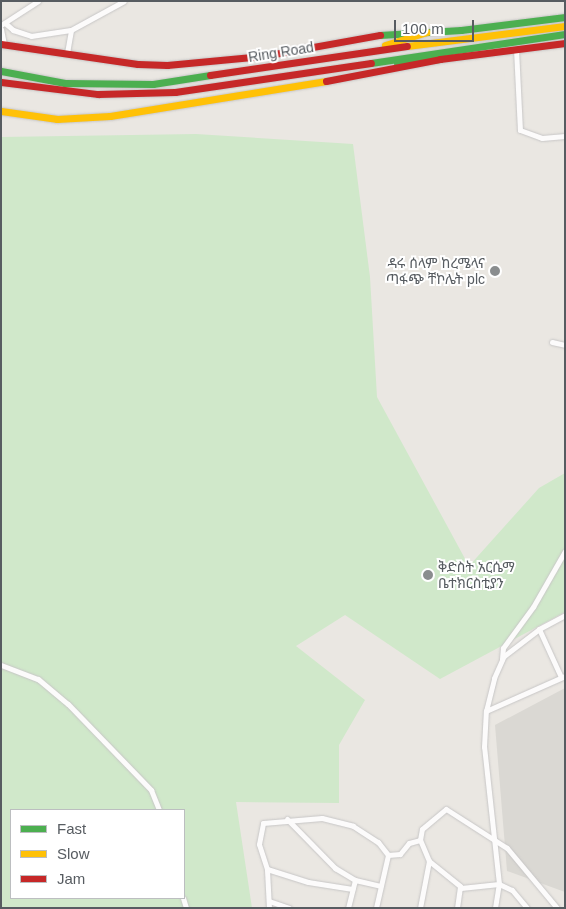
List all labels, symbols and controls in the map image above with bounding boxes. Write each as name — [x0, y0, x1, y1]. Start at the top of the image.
scale bar — [396, 10, 476, 42]
text: 100 m — [402, 20, 444, 37]
street label: Ring Road — [247, 39, 315, 65]
place label: ዳሩ ሰላም ከረሜላና ጣፋጭ ቸኮሌት plc — [386, 255, 485, 288]
marker: ዳሩ ሰላም ከረሜላና ጣፋጭ ቸኮሌት plc — [489, 265, 501, 277]
place label: ቅድስት አርሴማ ቤተክርስቲያን — [438, 559, 515, 592]
marker: ቅድስት አርሴማ ቤተክርስቲያን — [422, 569, 434, 581]
legend — [10, 809, 185, 899]
text: Fast — [57, 820, 86, 837]
text: Slow — [57, 845, 90, 862]
text: Jam — [57, 870, 85, 887]

